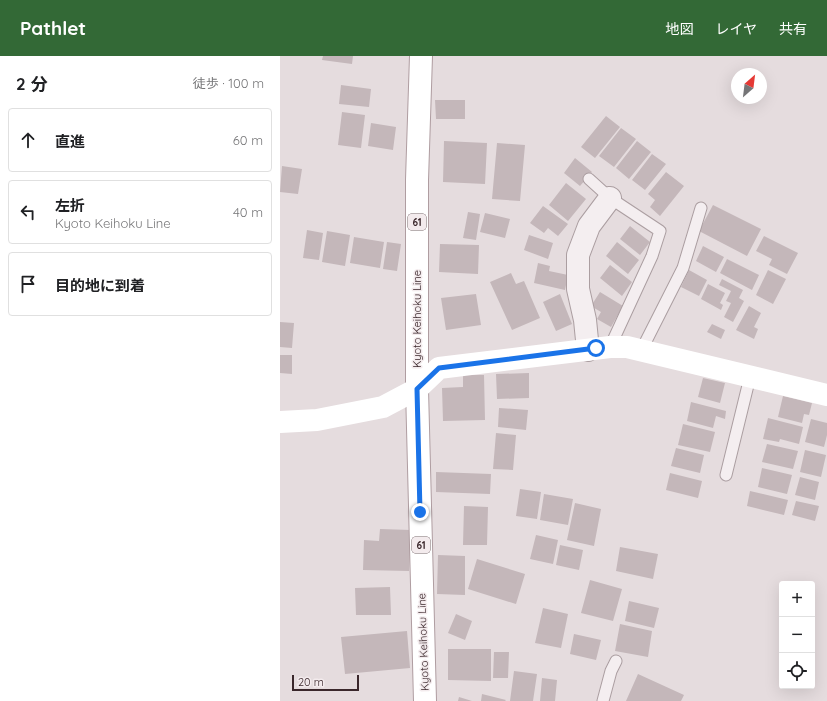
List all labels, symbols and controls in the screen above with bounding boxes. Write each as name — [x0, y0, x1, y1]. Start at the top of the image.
text: Pathlet — [20, 16, 86, 40]
text: 地図 — [665, 20, 693, 38]
text: レイヤ — [715, 20, 757, 38]
text: 共有 — [779, 20, 807, 38]
north arrow — [731, 68, 767, 104]
text: 2 分 — [16, 73, 47, 94]
text: 徒歩 · 100 m — [193, 75, 264, 91]
icon: ahead — [17, 129, 39, 151]
text: 直進 — [55, 132, 85, 151]
text: 60 m — [233, 132, 263, 148]
text: 左折 — [55, 196, 85, 215]
icon: left — [17, 201, 39, 223]
text: 40 m — [233, 204, 263, 220]
road number: 61 — [408, 214, 426, 230]
text: Kyoto Keihoku Line — [55, 215, 171, 231]
street label: Kyoto Keihoku Line — [410, 270, 424, 368]
icon: arrive — [17, 273, 39, 295]
text: 目的地に到着 — [55, 276, 145, 295]
route start — [587, 339, 605, 357]
route end — [411, 503, 429, 521]
road number: 61 — [412, 537, 430, 553]
map controls — [779, 581, 815, 689]
button: + — [779, 581, 815, 617]
street label: Kyoto Keihoku Line — [414, 593, 432, 691]
button: − — [779, 617, 815, 653]
button: locate — [779, 653, 815, 689]
scale bar — [292, 673, 359, 692]
text: 20 m — [298, 675, 324, 689]

